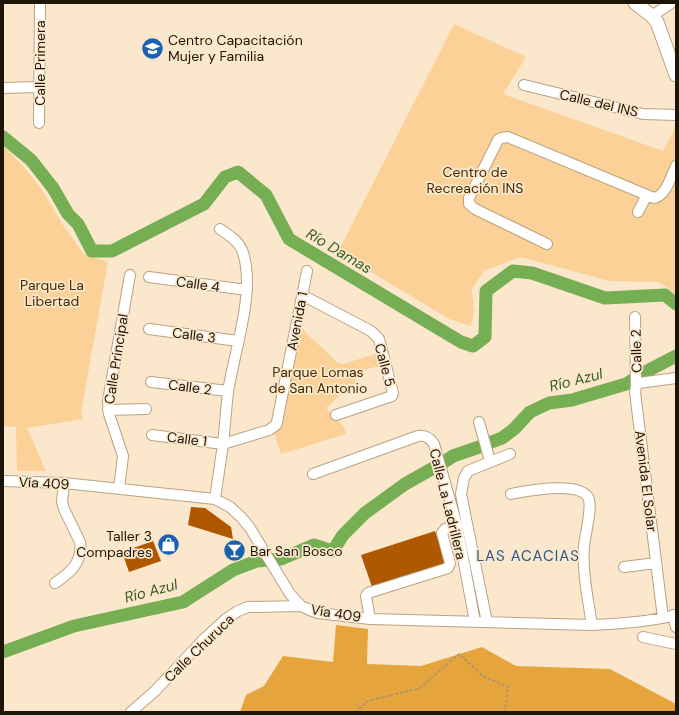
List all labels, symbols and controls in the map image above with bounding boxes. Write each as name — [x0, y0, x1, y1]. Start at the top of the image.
street label: Calle Primera — [31, 20, 49, 106]
place label: Centro Capacitación Mujer y Familia — [168, 31, 303, 65]
school or university icon: Centro Capacitación Mujer y Familia — [139, 35, 165, 61]
street label: Calle del INS — [558, 85, 640, 121]
park label: Centro de Recreación INS — [427, 163, 523, 197]
water label: Río Damas — [302, 224, 376, 278]
street label: Calle 4 — [175, 272, 222, 296]
park label: Parque La Libertad — [20, 276, 84, 310]
street label: Avenida 1 — [282, 290, 312, 352]
street label: Calle Principal — [100, 313, 132, 405]
street label: Calle 3 — [171, 323, 217, 347]
street label: Calle 2 — [627, 329, 645, 373]
street label: Calle 5 — [371, 341, 399, 389]
park label: Parque Lomas de San Antonio — [269, 363, 367, 397]
water label: Río Azul — [547, 364, 605, 396]
street label: Calle 2 — [167, 375, 213, 399]
street label: Calle 1 — [166, 428, 208, 450]
street label: Avenida El Solar — [631, 429, 661, 533]
street label: Calle La Ladrillera — [426, 447, 470, 561]
street label: Vía 409 — [18, 473, 70, 493]
place label: Taller 3 Compadres — [76, 527, 152, 561]
shop icon: Taller 3 Compadres — [155, 531, 181, 557]
bar icon: Bar San Bosco — [222, 538, 248, 564]
place label: Bar San Bosco — [250, 542, 343, 560]
district label: LAS ACACIAS — [476, 546, 580, 566]
water label: Río Azul — [122, 574, 180, 608]
street label: Vía 409 — [310, 600, 363, 626]
street label: Calle Churuca — [160, 610, 238, 686]

